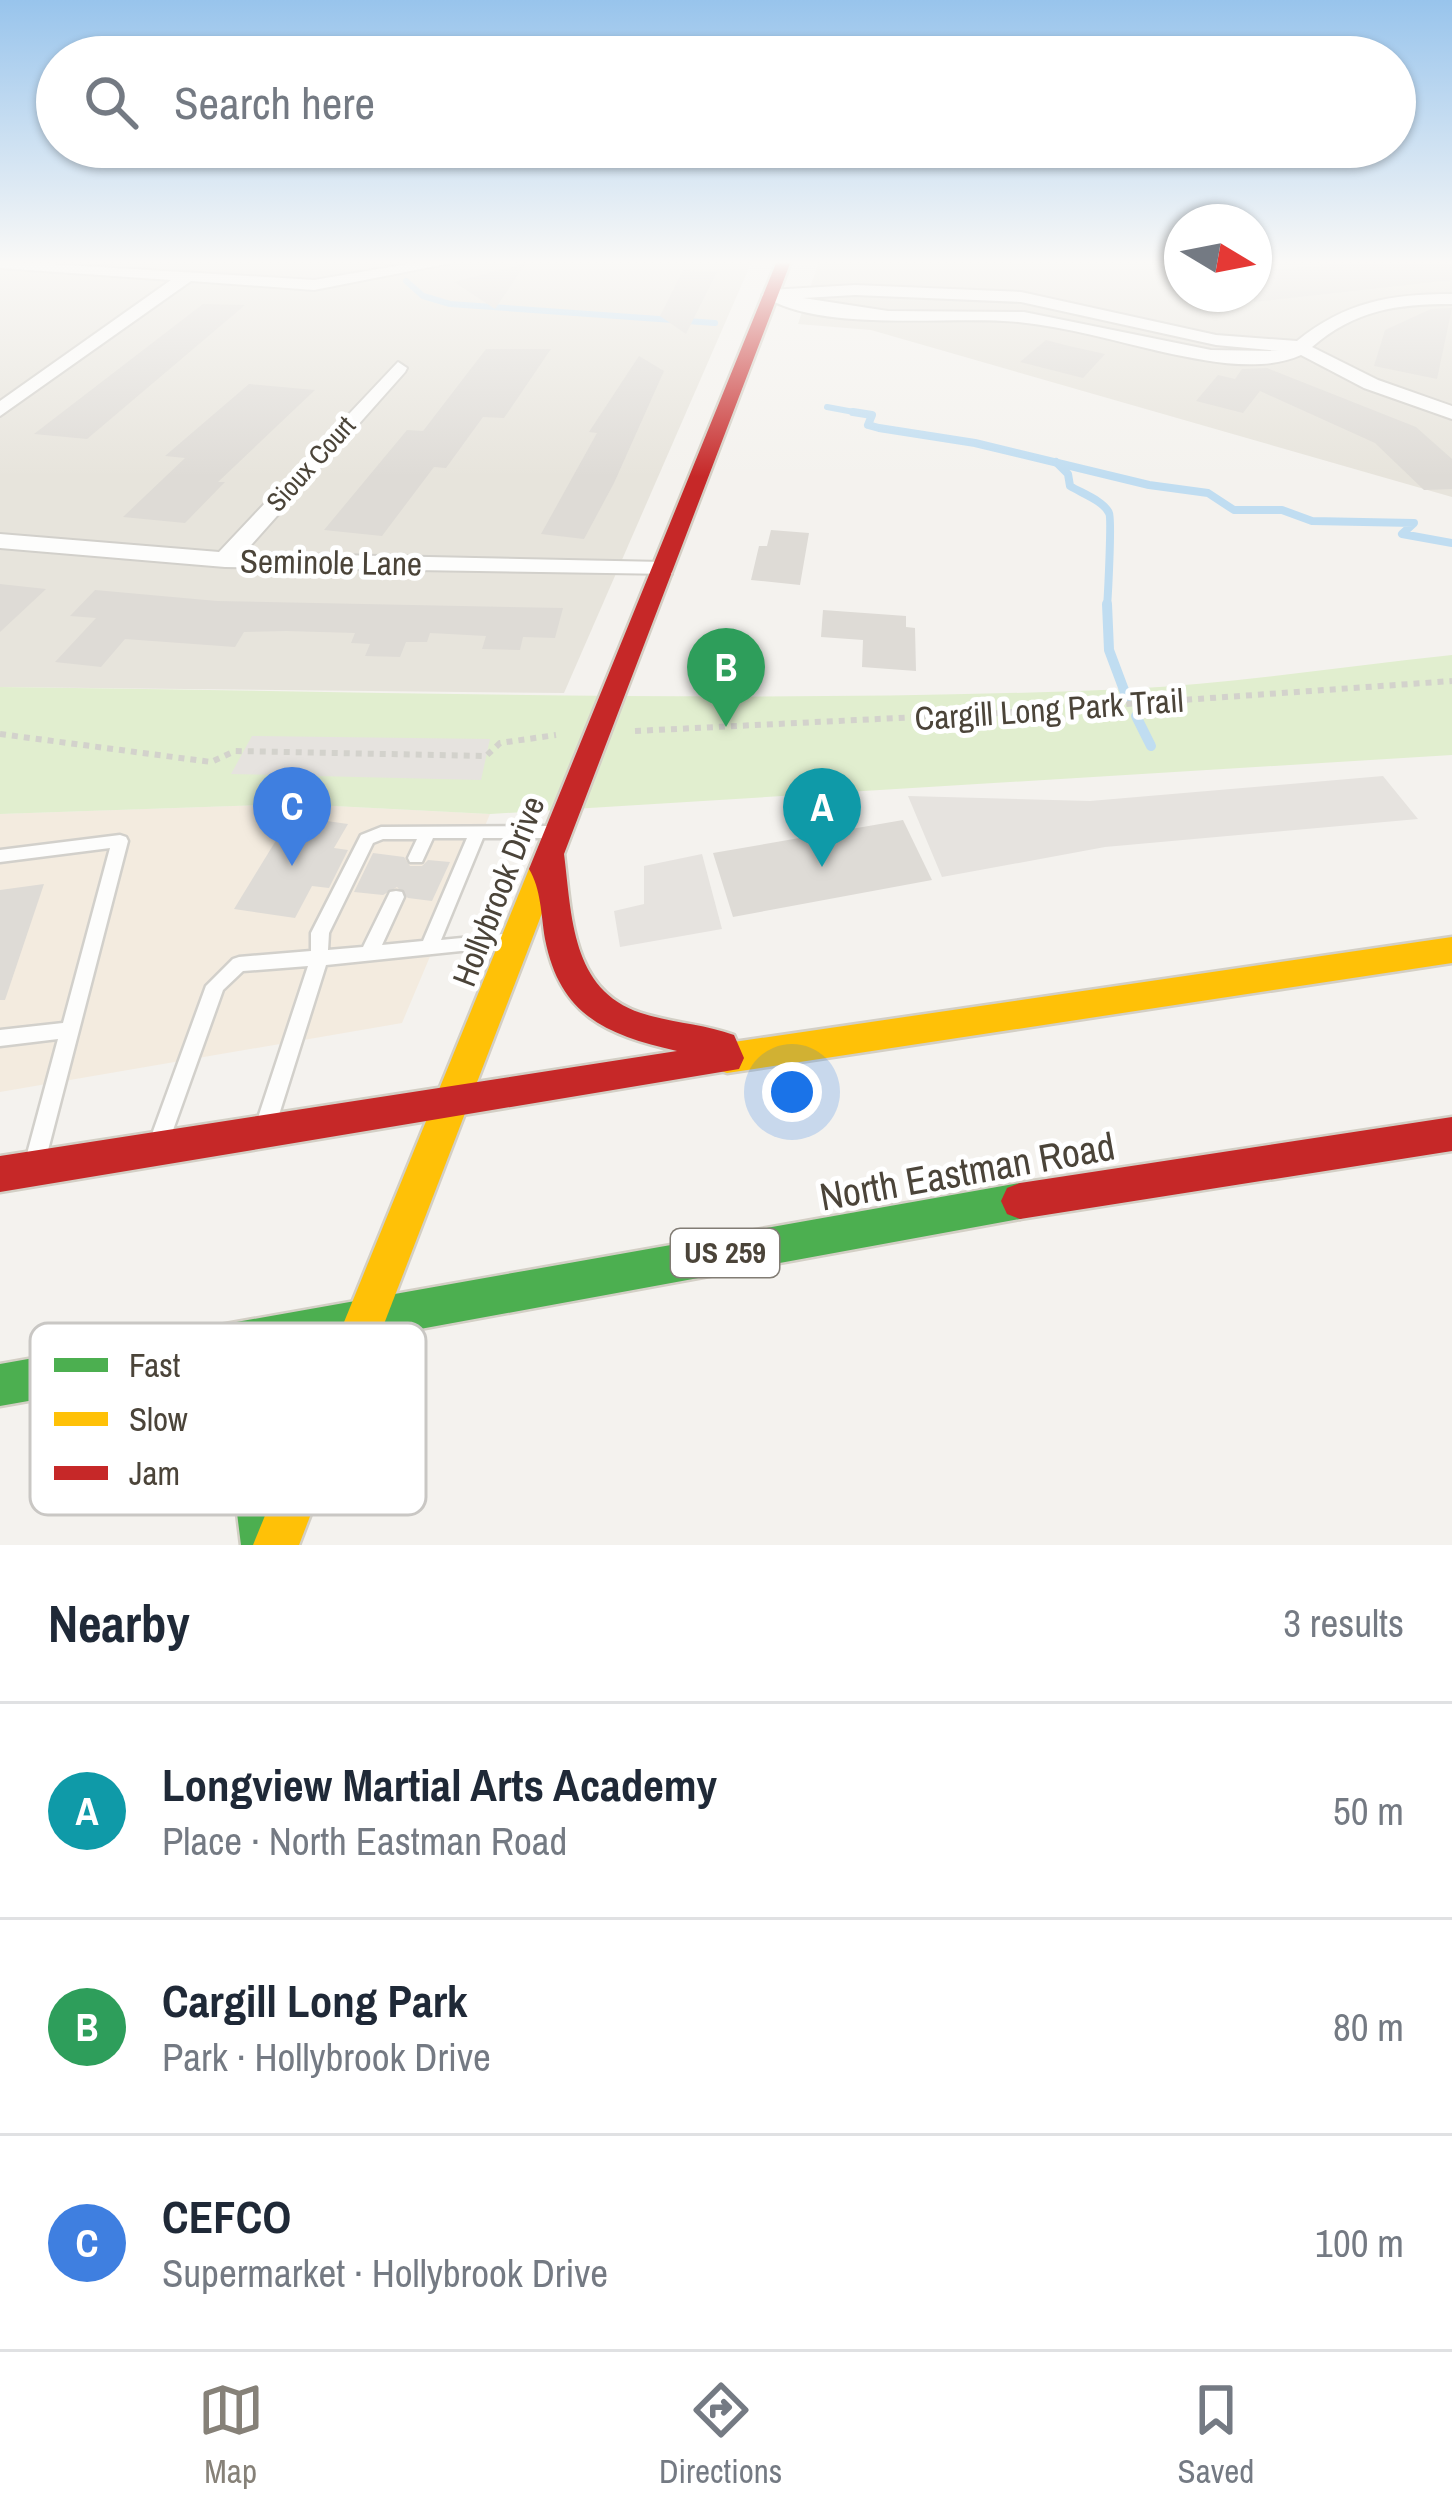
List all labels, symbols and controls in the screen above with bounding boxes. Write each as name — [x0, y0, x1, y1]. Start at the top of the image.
search box — [36, 36, 1416, 168]
icon: search — [78, 69, 144, 135]
text: Search here — [174, 72, 375, 133]
north arrow — [1164, 204, 1272, 312]
street label: Sioux Court — [258, 408, 363, 519]
street label: Seminole Lane — [240, 538, 422, 586]
pin: B — [687, 628, 765, 727]
street label: Cargill Long Park Trail — [913, 678, 1185, 740]
pin: C — [253, 767, 331, 866]
pin: A — [783, 768, 861, 867]
street label: Hollybrook Drive — [442, 790, 554, 992]
your location — [762, 1062, 822, 1122]
street label: North Eastman Road — [815, 1119, 1119, 1223]
road number: US 259 — [671, 1229, 779, 1277]
legend — [30, 1323, 426, 1515]
text: Fast — [129, 1343, 180, 1387]
text: Slow — [129, 1397, 188, 1441]
text: Jam — [129, 1451, 180, 1495]
text: Nearby — [48, 1589, 190, 1658]
text: 3 results — [1283, 1597, 1404, 1649]
text: Longview Martial Arts Academy — [162, 1754, 717, 1815]
text: A — [75, 1785, 99, 1837]
text: 50 m — [1333, 1785, 1404, 1837]
text: Place · North Eastman Road — [162, 1815, 567, 1867]
text: Cargill Long Park — [162, 1970, 468, 2031]
text: B — [75, 2001, 99, 2053]
text: 80 m — [1333, 2001, 1404, 2053]
text: Park · Hollybrook Drive — [162, 2031, 491, 2083]
text: CEFCO — [162, 2186, 291, 2247]
text: C — [75, 2217, 99, 2269]
text: 100 m — [1315, 2217, 1404, 2269]
text: Supermarket · Hollybrook Drive — [162, 2247, 608, 2299]
tab: Map — [198, 2377, 264, 2493]
tab: Directions — [659, 2377, 782, 2493]
tab: Saved — [1178, 2377, 1254, 2493]

